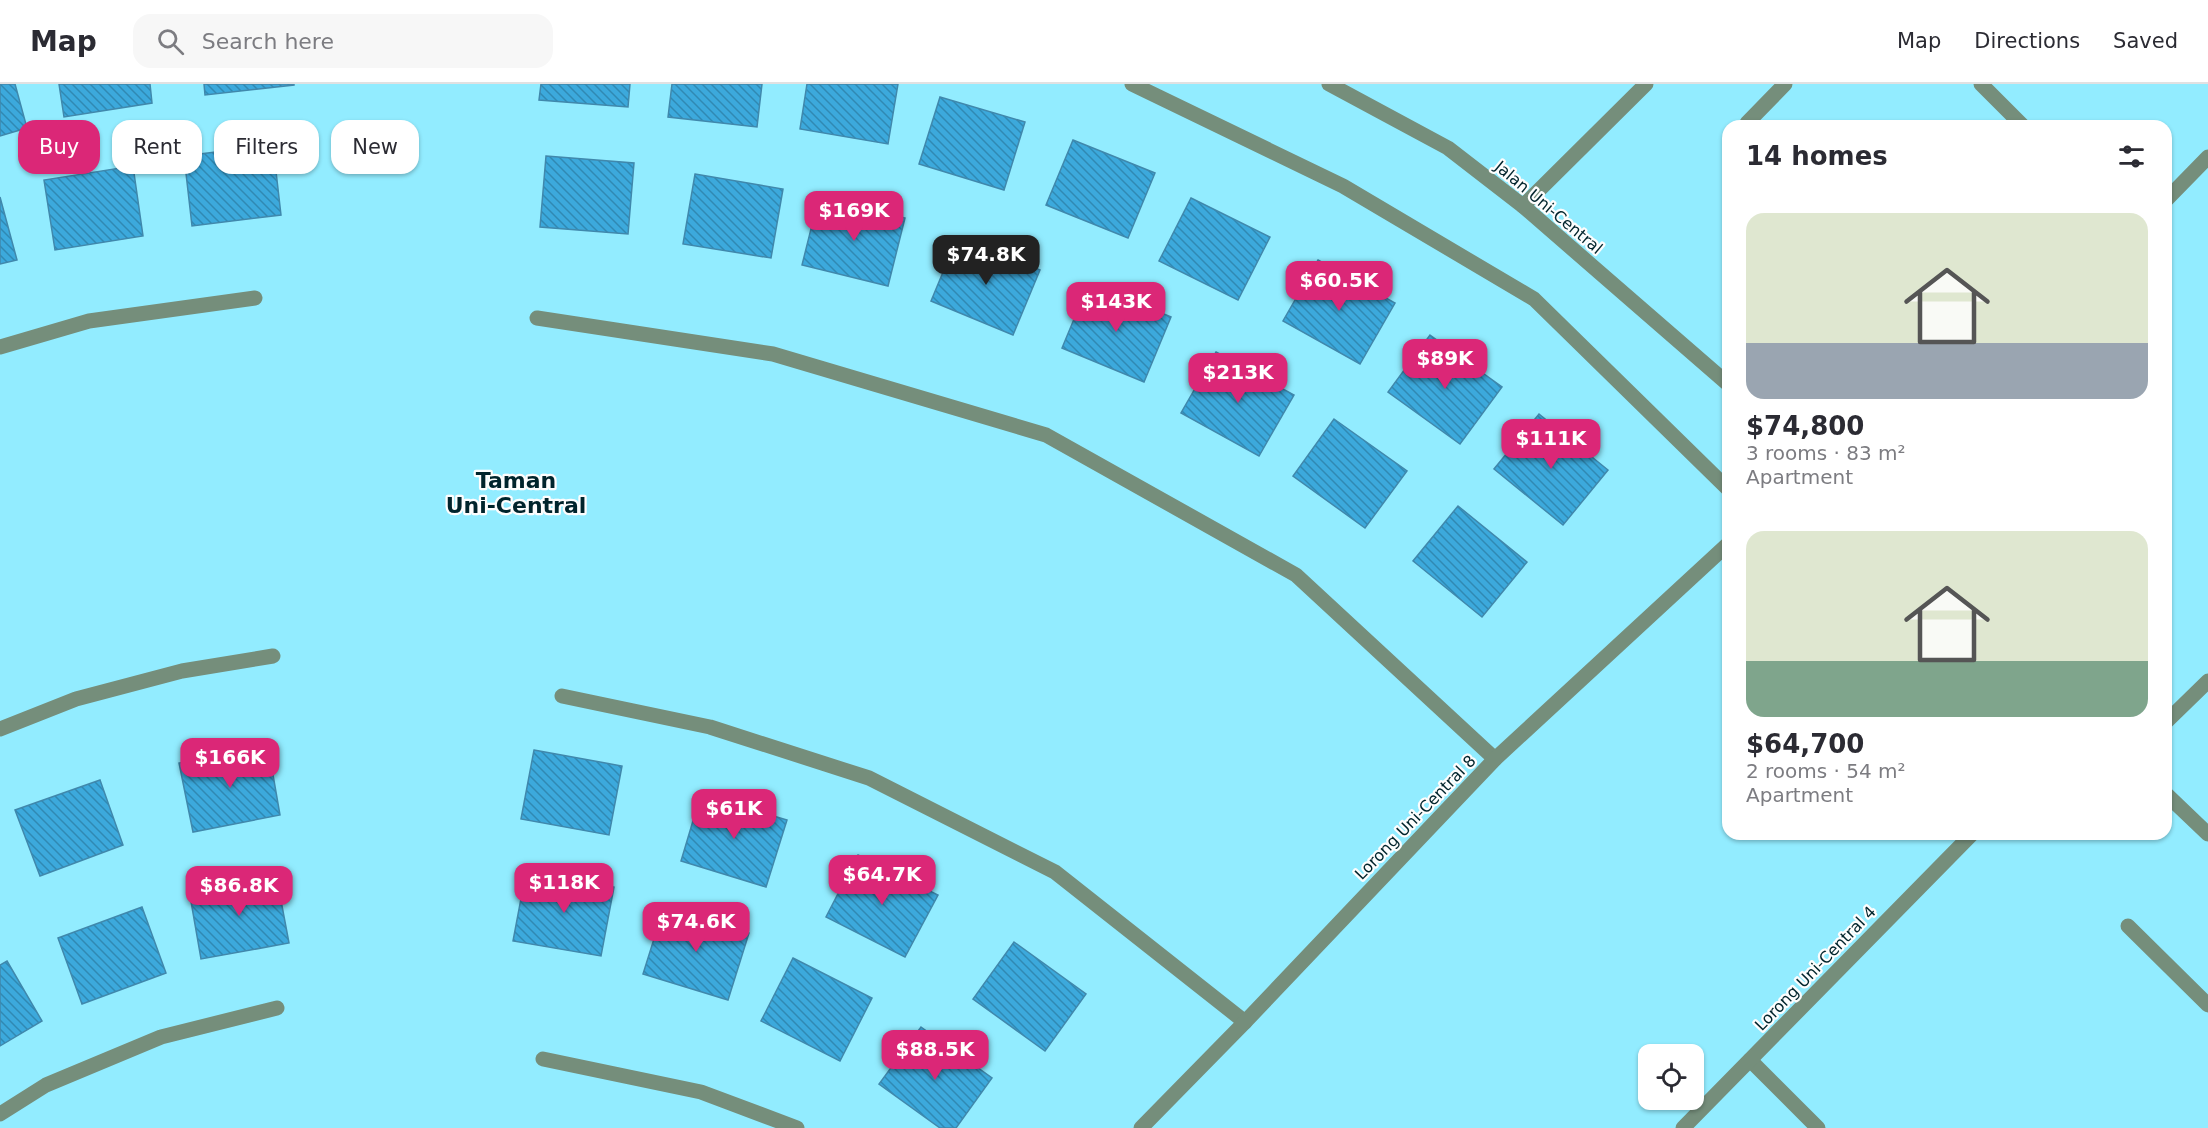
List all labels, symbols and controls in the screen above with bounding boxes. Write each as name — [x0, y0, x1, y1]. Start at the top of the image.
search box — [133, 14, 553, 68]
text: Map — [30, 25, 97, 58]
icon: search — [154, 25, 187, 58]
text: Search here — [202, 29, 334, 54]
text: Map — [1897, 29, 1941, 53]
text: Directions — [1974, 29, 2080, 53]
text: Saved — [2113, 29, 2178, 53]
chip: Buy — [18, 120, 100, 174]
chip: Rent — [112, 120, 202, 174]
chip: Filters — [214, 120, 319, 174]
chip: New — [331, 120, 419, 174]
icon: filters — [2115, 140, 2148, 173]
text: 14 homes — [1746, 141, 1888, 171]
street label: Jalan Uni-Central — [1490, 156, 1606, 258]
pin: $169K — [812, 191, 896, 242]
text: $169K — [818, 198, 890, 222]
pin: $74.8K — [937, 235, 1035, 286]
text: $74.8K — [947, 242, 1025, 266]
icon: home — [1893, 252, 2001, 360]
pin: $60.5K — [1290, 261, 1388, 312]
text: $60.5K — [1300, 268, 1378, 292]
pin: $143K — [1074, 282, 1158, 333]
text: $143K — [1080, 289, 1152, 313]
pin: $89K — [1409, 339, 1481, 390]
text: $89K — [1416, 346, 1474, 370]
pin: $213K — [1196, 353, 1280, 404]
text: $213K — [1202, 360, 1274, 384]
text: $74,800 — [1746, 411, 1864, 441]
pin: $111K — [1509, 419, 1593, 470]
text: $111K — [1515, 426, 1587, 450]
text: 3 rooms · 83 m² — [1746, 441, 1906, 465]
text: Apartment — [1746, 465, 1853, 489]
district label: Taman Uni-Central — [446, 468, 586, 518]
icon: home — [1893, 570, 2001, 678]
text: $64,700 — [1746, 729, 1864, 759]
pin: $166K — [188, 738, 272, 789]
text: $166K — [194, 745, 266, 769]
street label: Lorong Uni-Central 8 — [1351, 751, 1480, 883]
text: 2 rooms · 54 m² — [1746, 759, 1906, 783]
text: Apartment — [1746, 783, 1853, 807]
pin: $61K — [698, 789, 770, 840]
text: $61K — [705, 796, 763, 820]
pin: $64.7K — [833, 855, 931, 906]
text: $64.7K — [843, 862, 921, 886]
pin: $118K — [522, 863, 606, 914]
pin: $86.8K — [190, 866, 288, 917]
text: $118K — [528, 870, 600, 894]
text: $86.8K — [200, 873, 278, 897]
pin: $74.6K — [647, 902, 745, 953]
street label: Lorong Uni-Central 4 — [1751, 902, 1880, 1034]
text: $74.6K — [657, 909, 735, 933]
pin: $88.5K — [886, 1030, 984, 1081]
text: $88.5K — [896, 1037, 974, 1061]
map controls — [1638, 1044, 1704, 1110]
button: locate — [1638, 1044, 1704, 1110]

